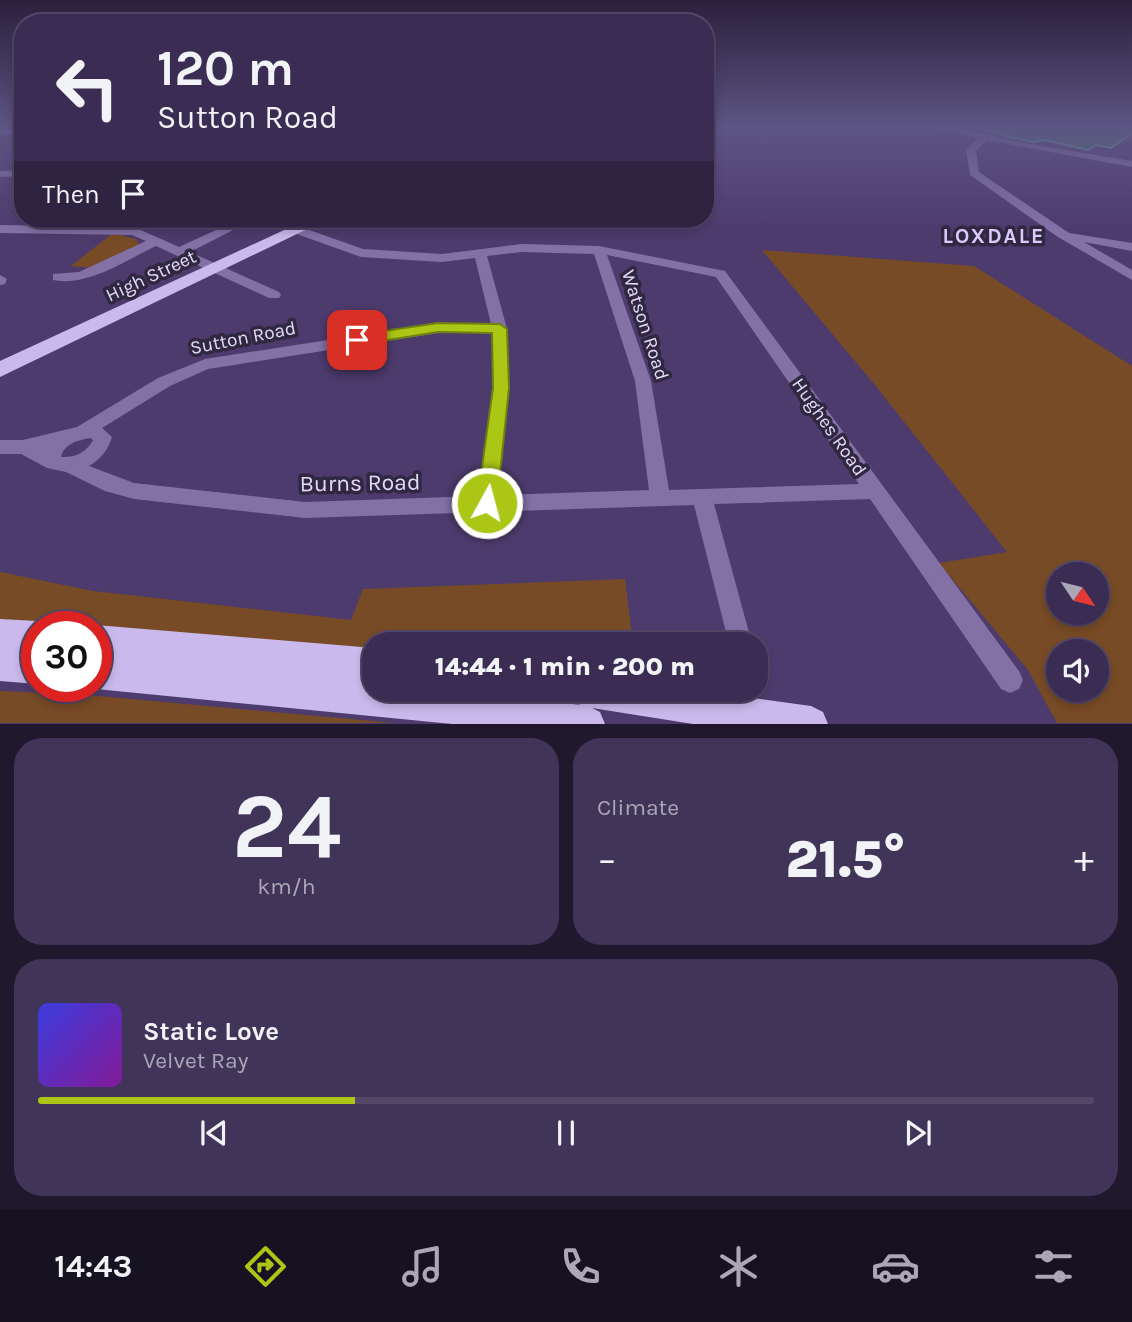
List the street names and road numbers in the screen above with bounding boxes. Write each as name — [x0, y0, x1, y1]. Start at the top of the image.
street label: High Street — [102, 245, 200, 307]
street label: Watson Road — [617, 267, 673, 383]
street label: Sutton Road — [188, 317, 298, 359]
street label: Hughes Road — [787, 374, 871, 480]
street label: Burns Road — [299, 468, 421, 498]

